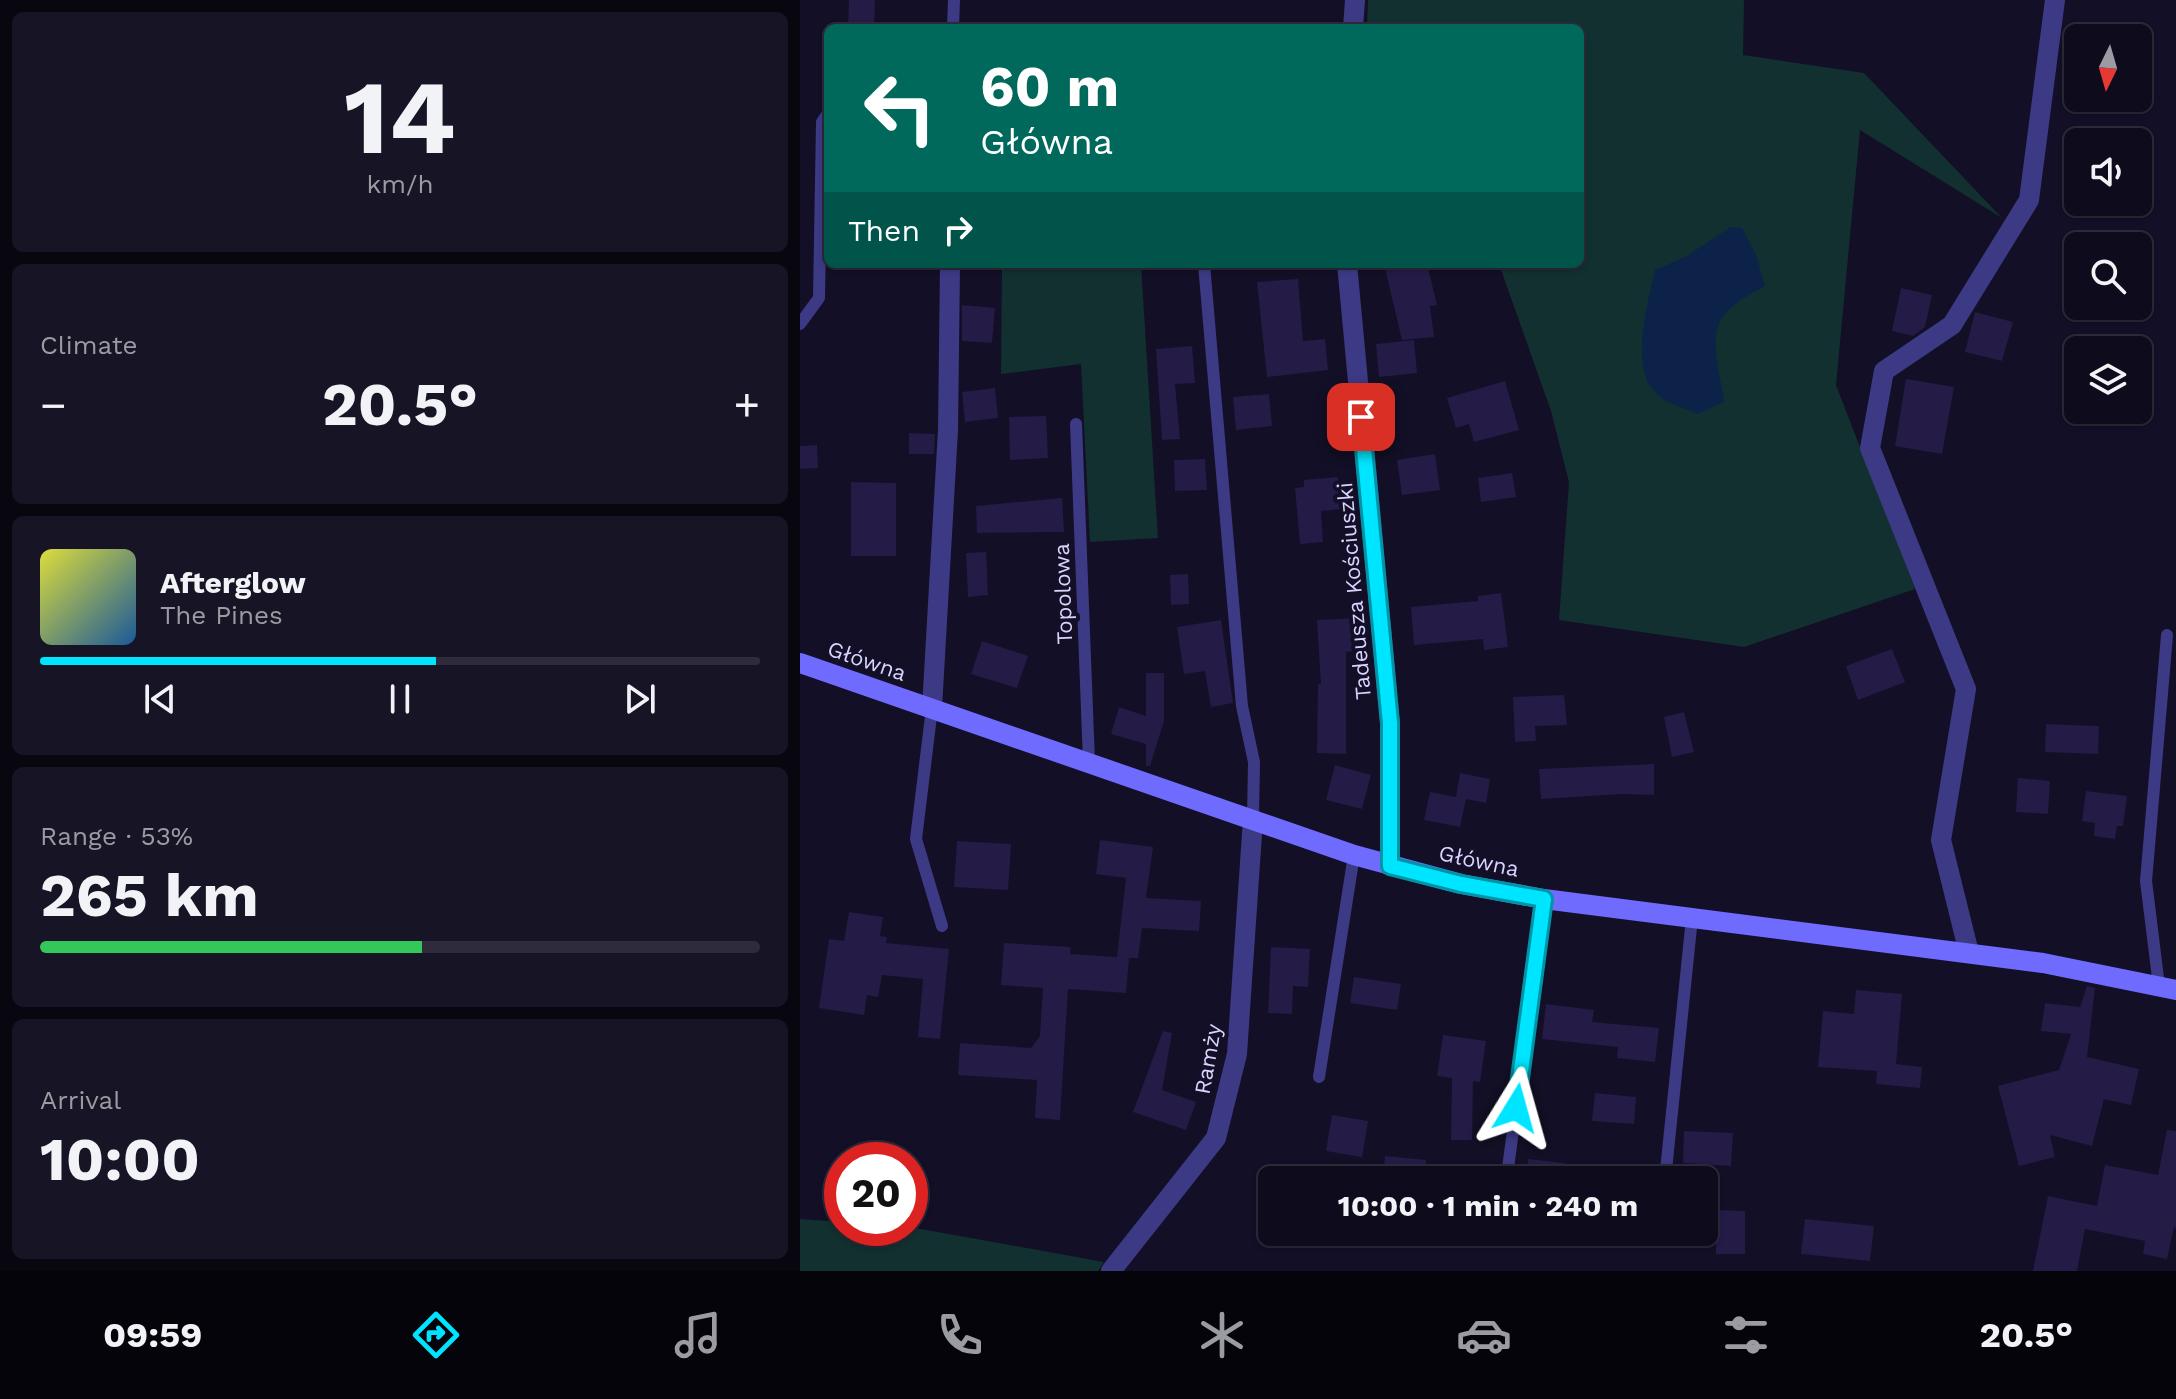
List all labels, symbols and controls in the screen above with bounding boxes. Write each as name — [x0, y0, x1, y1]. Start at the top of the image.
north arrow — [2064, 24, 2152, 112]
map controls — [2064, 24, 2152, 424]
text: 60 m — [980, 54, 1119, 120]
text: 14 — [344, 56, 456, 178]
icon: left — [848, 56, 952, 160]
text: Główna — [980, 121, 1113, 163]
button: sound — [2064, 128, 2152, 216]
text: km/h — [367, 169, 433, 199]
icon: right — [936, 208, 980, 252]
text: Then — [848, 213, 920, 248]
button: search — [2064, 232, 2152, 320]
text: Climate — [40, 330, 138, 360]
button: layers — [2064, 336, 2152, 424]
text: 20.5° — [322, 369, 478, 440]
text: − — [40, 379, 67, 431]
text: + — [733, 379, 760, 431]
pin — [1327, 383, 1395, 451]
icon: arrive — [1339, 395, 1383, 439]
street label: Tadeusza Kościuszki — [1332, 481, 1376, 701]
street label: Topolowa — [1049, 543, 1077, 645]
text: Afterglow — [160, 565, 306, 600]
text: The Pines — [160, 600, 283, 630]
street label: Główna — [824, 636, 910, 686]
icon: previous — [138, 677, 182, 721]
icon: pause — [378, 677, 422, 721]
icon: next — [618, 677, 662, 721]
text: Range · 53% — [40, 821, 193, 851]
street label: Główna — [1437, 840, 1521, 882]
text: 265 km — [40, 860, 259, 931]
street label: Ramży — [1190, 1021, 1227, 1096]
position arrow — [1474, 1066, 1558, 1150]
text: Arrival — [40, 1085, 121, 1115]
text: 10:00 — [40, 1124, 200, 1195]
speed limit sign: 20 — [824, 1142, 928, 1246]
text: 10:00 · 1 min · 240 m — [1338, 1188, 1638, 1223]
icon: directions — [408, 1307, 464, 1363]
icon: music — [670, 1307, 726, 1363]
icon: phone — [932, 1307, 988, 1363]
icon: climate — [1194, 1307, 1250, 1363]
icon: car — [1456, 1307, 1512, 1363]
icon: filters — [1718, 1307, 1774, 1363]
text: 09:59 — [103, 1314, 202, 1356]
text: 20.5° — [1979, 1314, 2073, 1356]

